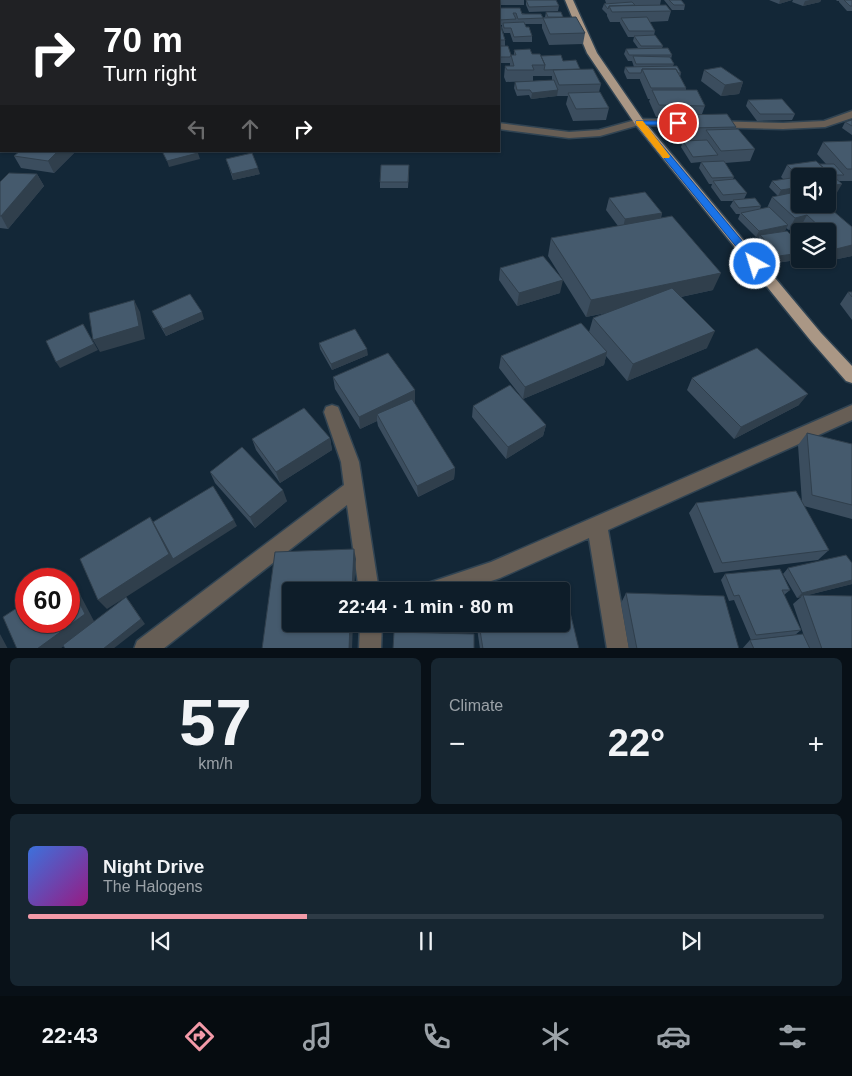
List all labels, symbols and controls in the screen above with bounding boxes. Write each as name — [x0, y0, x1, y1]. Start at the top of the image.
icon: right — [20, 20, 85, 85]
text: 70 m — [103, 20, 183, 59]
text: Turn right — [103, 61, 196, 86]
pin — [657, 102, 699, 144]
icon: arrive — [664, 109, 692, 137]
icon: left — [183, 115, 211, 143]
icon: ahead — [236, 115, 264, 143]
icon: right — [289, 115, 317, 143]
map controls — [791, 168, 836, 268]
button: sound — [791, 168, 836, 213]
button: layers — [791, 223, 836, 268]
position arrow — [728, 237, 780, 289]
speed limit sign: 60 — [15, 568, 80, 633]
text: 22:44 · 1 min · 80 m — [338, 596, 514, 617]
text: 57 — [179, 686, 252, 759]
text: Climate — [449, 697, 503, 714]
text: 22° — [608, 722, 665, 764]
text: − — [449, 728, 465, 759]
text: + — [808, 728, 824, 759]
text: km/h — [198, 755, 233, 772]
text: Night Drive — [103, 856, 204, 877]
text: The Halogens — [103, 878, 203, 895]
icon: previous — [147, 927, 175, 955]
icon: pause — [412, 927, 440, 955]
icon: next — [677, 927, 705, 955]
icon: directions — [182, 1019, 217, 1054]
icon: music — [300, 1019, 335, 1054]
icon: phone — [419, 1019, 454, 1054]
icon: climate — [538, 1019, 573, 1054]
icon: car — [656, 1019, 691, 1054]
icon: filters — [775, 1019, 810, 1054]
text: 22:43 — [42, 1023, 98, 1048]

